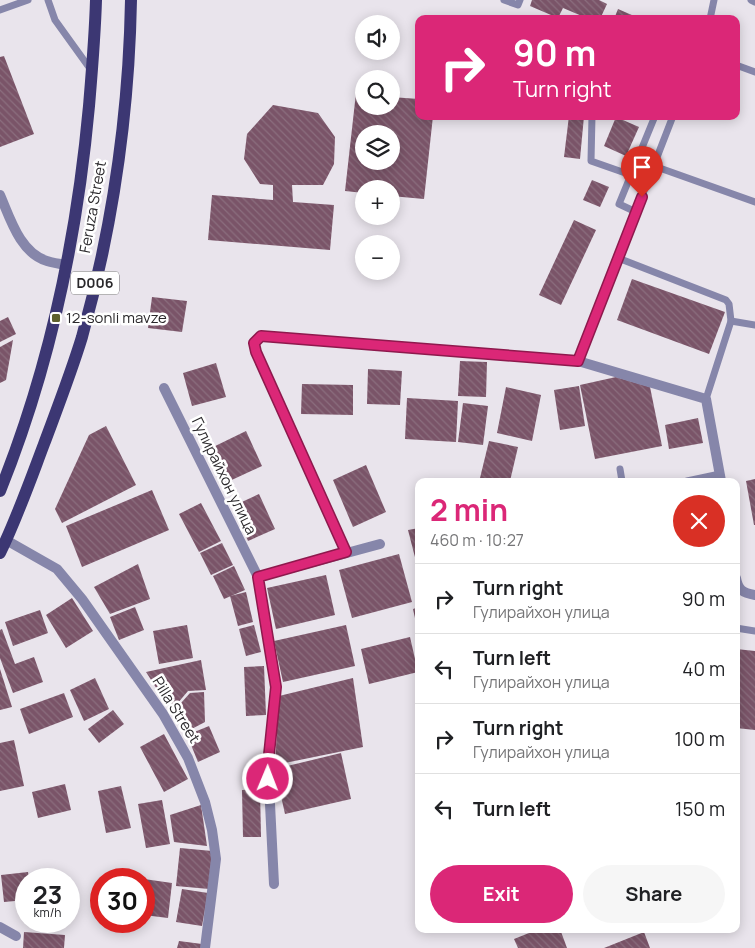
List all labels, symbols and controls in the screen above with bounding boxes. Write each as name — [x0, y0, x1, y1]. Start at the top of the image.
map controls — [355, 15, 400, 280]
button: sound — [355, 15, 400, 60]
text: 90 m — [513, 29, 596, 77]
icon: right — [430, 35, 495, 100]
button: search — [355, 70, 400, 115]
text: Turn right — [513, 74, 611, 104]
button: layers — [355, 125, 400, 170]
pin — [621, 146, 663, 197]
icon: arrive — [628, 153, 656, 181]
street label: Feruza Street — [74, 159, 111, 255]
button: + — [355, 180, 400, 225]
button: − — [355, 235, 400, 280]
road number: D006 — [71, 272, 119, 294]
place label: 12-sonli mavze — [66, 307, 167, 328]
marker: 12-sonli mavze — [50, 312, 62, 324]
street label: Гулирайхон улица — [187, 414, 262, 538]
text: 2 min — [430, 489, 508, 530]
button: close — [673, 495, 725, 547]
text: 460 m · 10:27 — [430, 529, 524, 551]
text: Turn right — [473, 575, 563, 601]
icon: right — [430, 585, 458, 613]
text: 90 m — [682, 586, 725, 612]
text: Гулирайхон улица — [473, 601, 610, 623]
text: Turn left — [473, 645, 551, 671]
icon: left — [430, 655, 458, 683]
text: 40 m — [682, 656, 725, 682]
text: Гулирайхон улица — [473, 671, 610, 693]
street label: Pilla Street — [148, 672, 205, 747]
text: Turn right — [473, 715, 563, 741]
icon: right — [430, 725, 458, 753]
text: 100 m — [674, 726, 725, 752]
text: Гулирайхон улица — [473, 741, 610, 763]
position arrow — [241, 752, 293, 804]
icon: left — [430, 795, 458, 823]
text: Turn left — [473, 796, 551, 822]
text: 150 m — [675, 796, 725, 822]
button: Exit — [430, 865, 573, 923]
button: Share — [583, 865, 725, 923]
speed limit sign: 30 — [90, 868, 155, 933]
text: 23 — [33, 877, 62, 912]
text: km/h — [34, 904, 61, 921]

